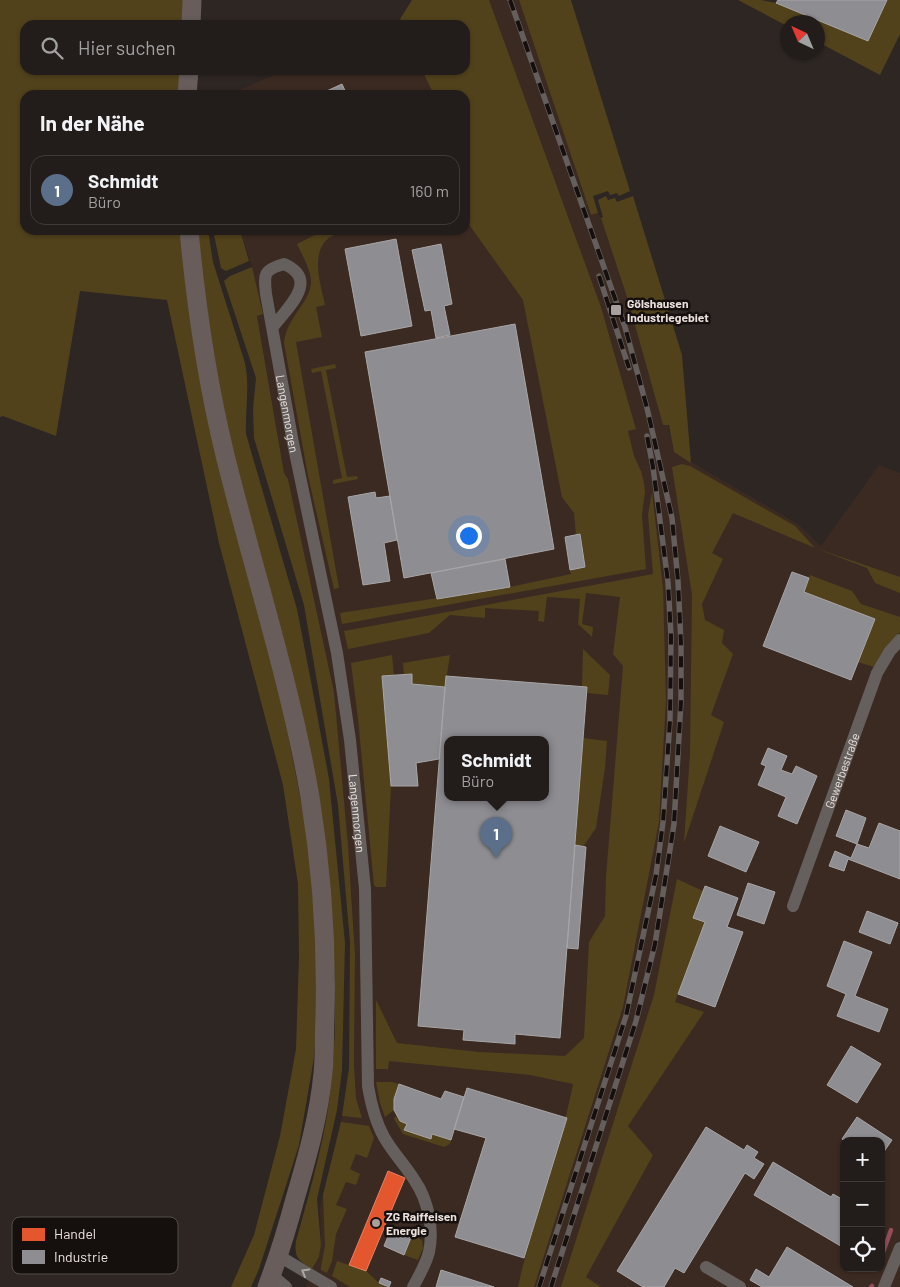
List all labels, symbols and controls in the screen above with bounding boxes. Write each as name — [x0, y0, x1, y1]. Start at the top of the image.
north arrow — [780, 15, 825, 60]
search box — [20, 20, 470, 75]
icon: search — [38, 34, 66, 62]
text: Hier suchen — [78, 36, 176, 59]
text: In der Nähe — [40, 110, 145, 135]
text: Schmidt — [88, 169, 159, 192]
text: 1 — [54, 181, 60, 200]
text: 160 m — [410, 181, 449, 200]
text: Büro — [88, 192, 121, 211]
place label: Gölshausen Industriegebiet — [627, 296, 709, 324]
marker: Gölshausen Industriegebiet — [609, 303, 623, 317]
street label: Langenmorgen — [274, 374, 302, 454]
your location — [456, 523, 482, 549]
street label: Gewerbestraße — [822, 731, 862, 810]
popup — [444, 736, 549, 801]
text: Schmidt — [461, 748, 532, 771]
text: Büro — [461, 771, 494, 790]
street label: Langenmorgen — [346, 773, 368, 853]
pin: 1 — [480, 817, 512, 858]
map controls — [840, 1137, 885, 1272]
button: + — [840, 1137, 885, 1182]
button: − — [840, 1182, 885, 1227]
place label: ZG Raiffeisen Energie — [386, 1209, 457, 1237]
legend — [12, 1217, 178, 1274]
marker: ZG Raiffeisen Energie — [370, 1217, 382, 1229]
text: Handel — [54, 1225, 96, 1242]
button: locate — [840, 1227, 885, 1272]
text: Industrie — [54, 1248, 108, 1265]
one-way arrow — [301, 1268, 310, 1278]

